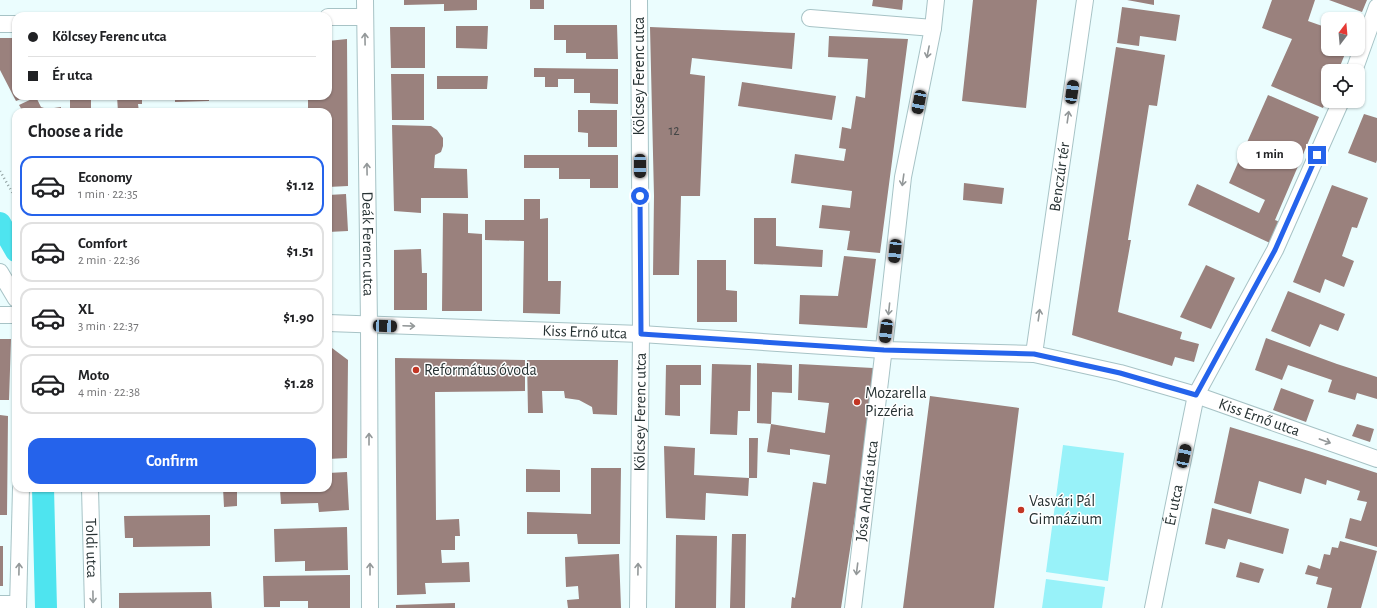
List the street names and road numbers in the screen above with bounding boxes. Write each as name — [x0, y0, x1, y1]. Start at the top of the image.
street label: Kölcsey Ferenc utca — [631, 17, 648, 135]
street label: Benczúr tér — [1047, 140, 1073, 213]
street label: Deák Ferenc utca — [359, 191, 377, 297]
street label: Kiss Ernő utca — [542, 323, 628, 342]
street label: Kölcsey Ferenc utca — [631, 352, 649, 472]
street label: Kiss Ernő utca — [1216, 396, 1302, 439]
street label: Jósa András utca — [853, 439, 881, 542]
street label: Ér utca — [1160, 483, 1186, 527]
street label: Toldi utca — [83, 518, 100, 578]

